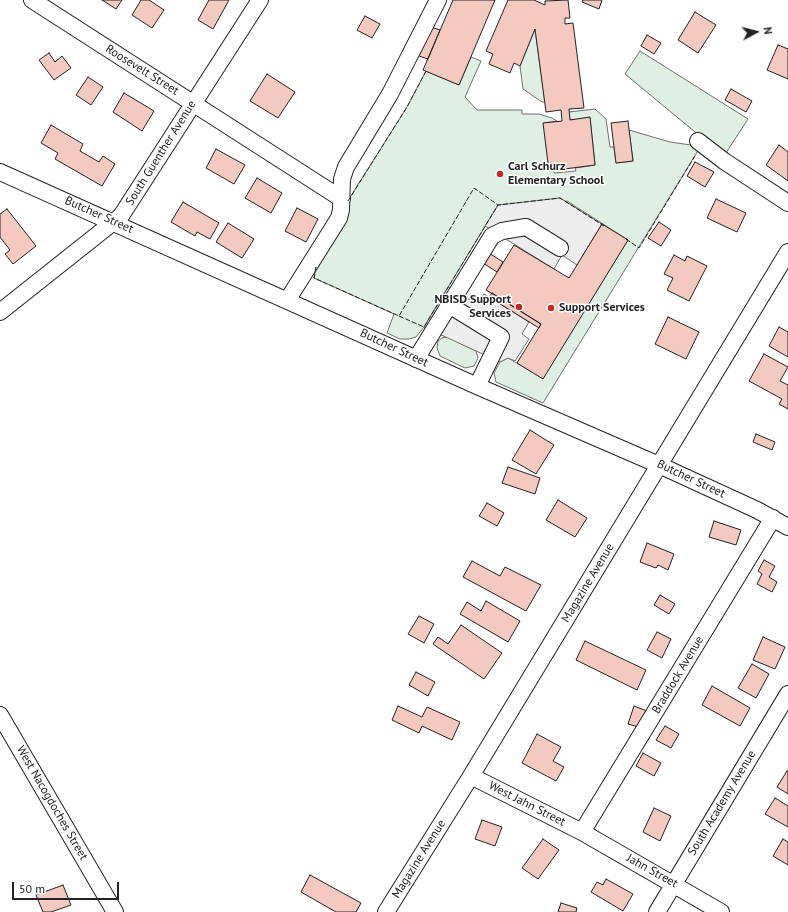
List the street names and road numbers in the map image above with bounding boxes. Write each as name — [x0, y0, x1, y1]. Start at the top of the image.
street label: Roosevelt Street — [103, 42, 181, 98]
street label: South Guenther Avenue — [123, 98, 199, 208]
street label: Butcher Street — [63, 193, 135, 237]
street label: Butcher Street — [358, 326, 430, 370]
street label: Butcher Street — [655, 457, 727, 501]
street label: Magazine Avenue — [559, 541, 617, 625]
street label: Braddock Avenue — [649, 633, 707, 717]
street label: West Nacogdoches Street — [13, 743, 91, 863]
street label: South Academy Avenue — [685, 748, 759, 858]
street label: West Jahn Street — [486, 778, 568, 830]
street label: Magazine Avenue — [389, 817, 449, 901]
street label: Jahn Street — [624, 851, 680, 891]

